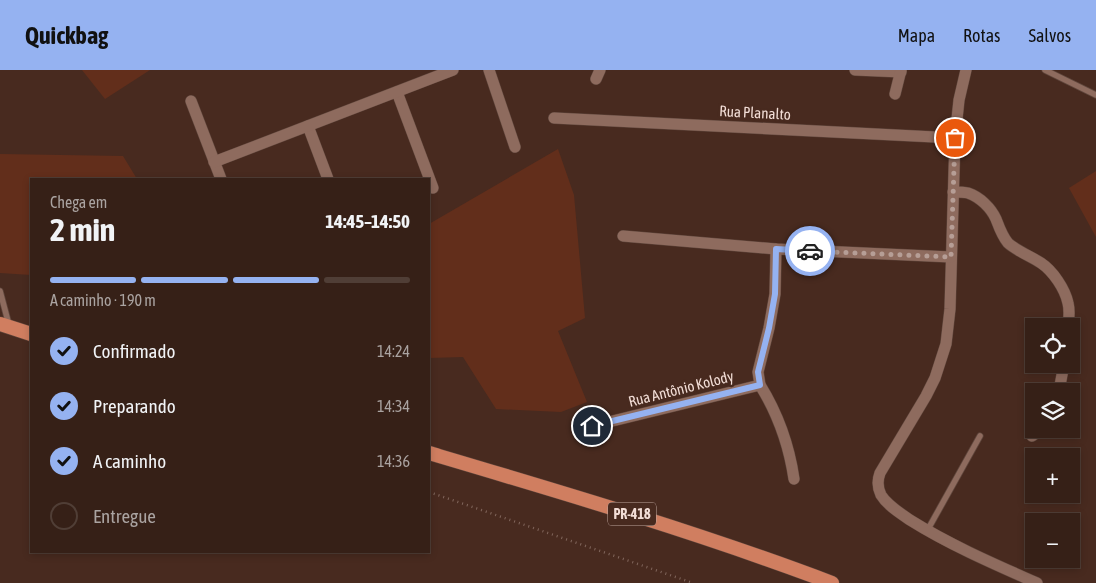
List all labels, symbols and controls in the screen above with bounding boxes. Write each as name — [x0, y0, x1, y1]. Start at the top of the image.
text: Quickbag — [25, 22, 108, 49]
text: Mapa — [898, 25, 935, 46]
text: Rotas — [963, 25, 1000, 46]
text: Salvos — [1028, 25, 1071, 46]
street label: Rua Planalto — [719, 102, 791, 123]
pin — [934, 117, 976, 159]
icon: bag — [941, 124, 969, 152]
text: Chega em — [50, 193, 107, 211]
text: 14:45–14:50 — [325, 210, 410, 232]
text: 2 min — [50, 211, 115, 248]
courier — [785, 226, 835, 276]
icon: car — [796, 237, 824, 265]
text: A caminho · 190 m — [50, 291, 156, 309]
map controls — [1025, 318, 1080, 568]
button: locate — [1025, 318, 1080, 373]
icon: check — [50, 337, 78, 365]
text: Confirmado — [93, 340, 175, 362]
text: 14:24 — [377, 342, 410, 360]
street label: Rua Antônio Kolody — [627, 367, 735, 410]
button: layers — [1025, 383, 1080, 438]
icon: check — [50, 392, 78, 420]
text: Preparando — [93, 395, 176, 417]
text: 14:34 — [377, 397, 410, 415]
pin — [571, 405, 613, 447]
icon: home — [578, 412, 606, 440]
icon: check — [50, 447, 78, 475]
button: + — [1025, 448, 1080, 503]
text: A caminho — [93, 450, 166, 472]
text: 14:36 — [377, 452, 410, 470]
road number: PR-418 — [608, 502, 656, 526]
text: Entregue — [93, 505, 156, 527]
button: − — [1025, 513, 1080, 568]

